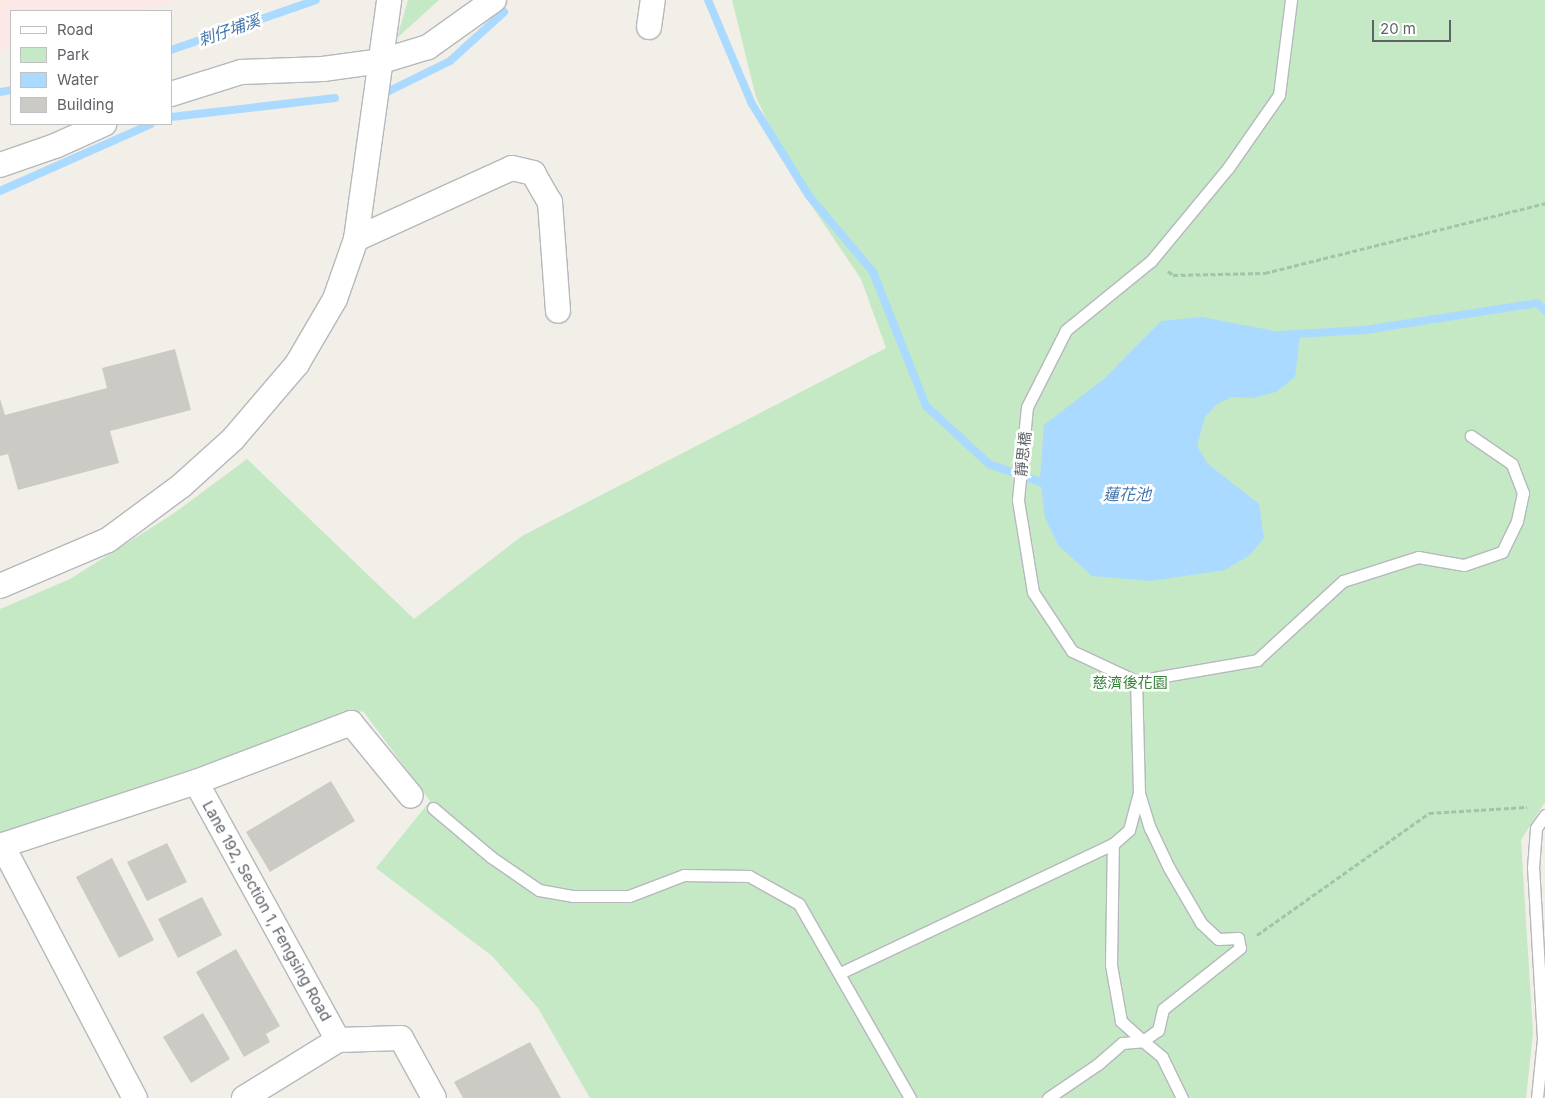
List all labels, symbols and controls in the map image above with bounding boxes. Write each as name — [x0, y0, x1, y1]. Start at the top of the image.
legend — [10, 10, 172, 125]
scale bar — [1375, 10, 1454, 42]
water label: 刺仔埔溪 — [196, 11, 262, 49]
text: 20 m — [1380, 19, 1416, 38]
text: Road — [57, 20, 93, 39]
text: Park — [57, 45, 89, 64]
text: Water — [57, 70, 99, 89]
text: Building — [57, 95, 114, 114]
street label: 靜思橋 — [1012, 431, 1034, 477]
water label: 蓮花池 — [1103, 484, 1151, 504]
park label: 慈濟後花園 — [1093, 674, 1167, 692]
street label: Lane 192, Section 1, Fengsing Road — [199, 798, 335, 1024]

